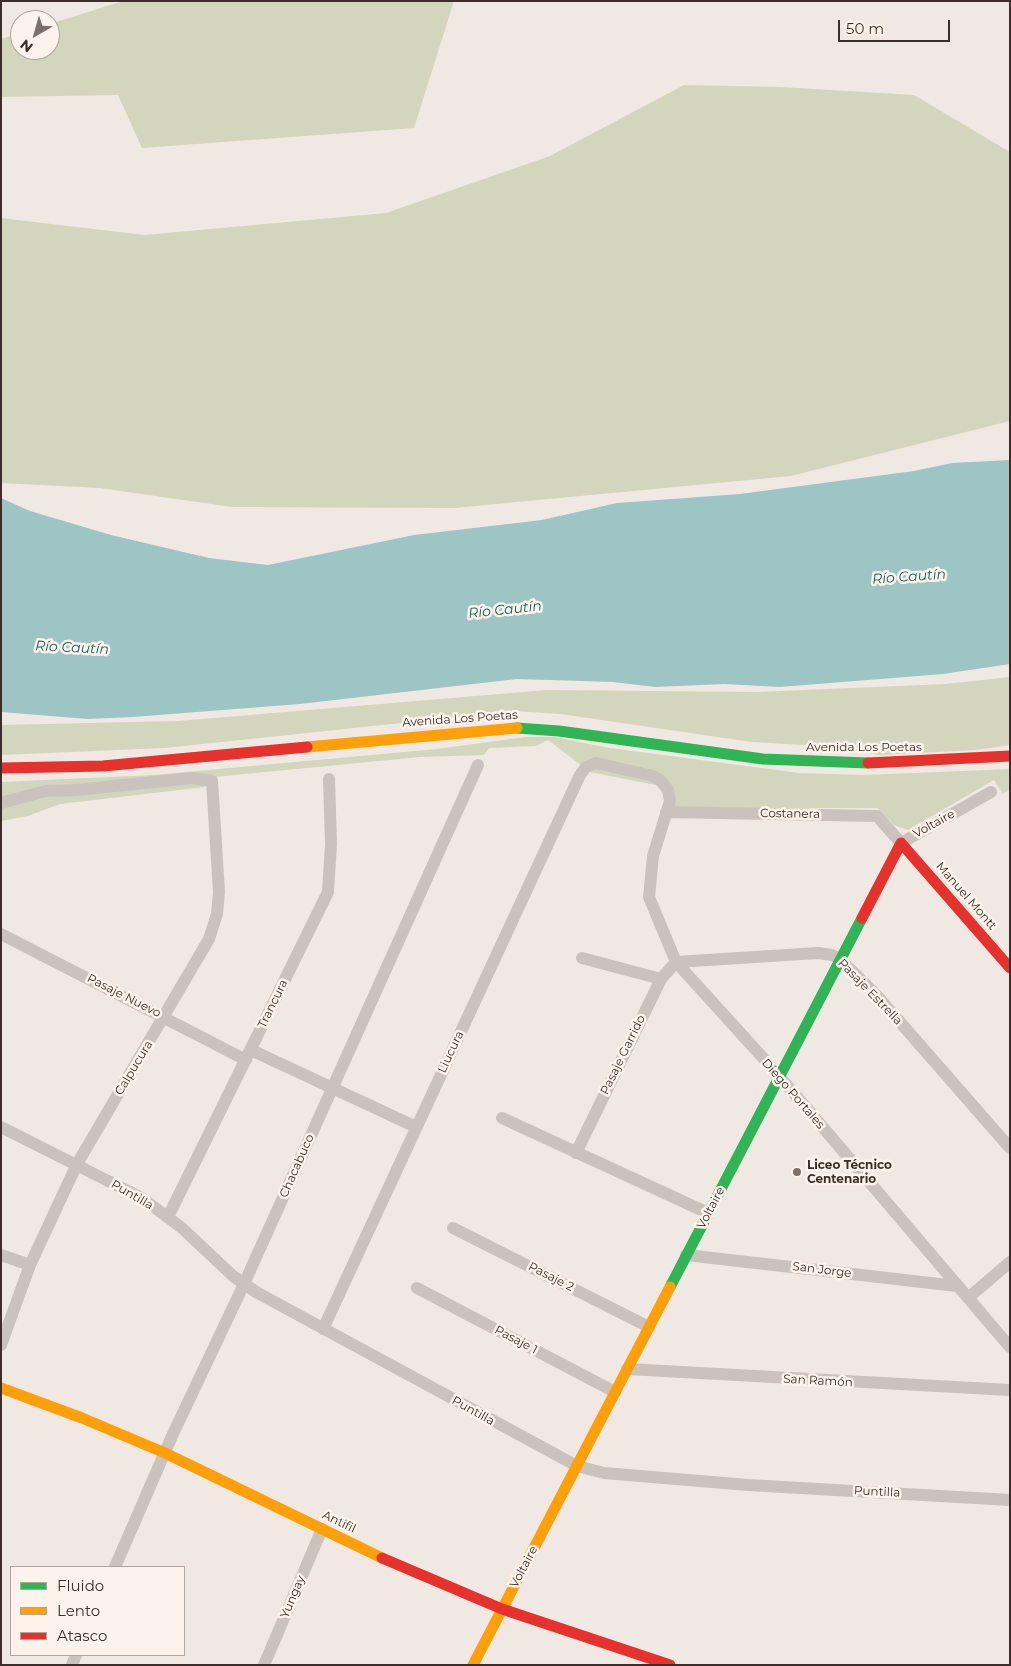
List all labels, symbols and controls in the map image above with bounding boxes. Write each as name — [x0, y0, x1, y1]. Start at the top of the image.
north arrow — [10, 10, 60, 60]
scale bar — [841, 10, 954, 42]
text: 50 m — [846, 19, 884, 38]
text: N — [16, 35, 36, 57]
water label: Río Cautín — [872, 566, 946, 588]
water label: Río Cautín — [467, 598, 543, 622]
water label: Río Cautín — [35, 638, 109, 658]
street label: Avenida Los Poetas — [402, 708, 518, 730]
street label: Avenida Los Poetas — [806, 740, 922, 754]
street label: Costanera — [760, 806, 820, 822]
street label: Voltaire — [911, 807, 957, 841]
street label: Manuel Montt — [933, 859, 999, 933]
street label: Pasaje Estrella — [835, 956, 905, 1028]
street label: Pasaje Nuevo — [85, 971, 163, 1021]
street label: Trancura — [255, 977, 291, 1031]
street label: Pasaje Garrido — [598, 1013, 648, 1097]
street label: Liucura — [435, 1029, 467, 1075]
street label: Calpucura — [112, 1038, 156, 1098]
street label: Diego Portales — [759, 1056, 827, 1132]
street label: Chacabuco — [277, 1132, 317, 1200]
place label: Liceo Técnico Centenario — [807, 1158, 892, 1186]
marker: Liceo Técnico Centenario — [791, 1166, 803, 1178]
street label: Puntilla — [108, 1177, 156, 1213]
street label: Voltaire — [694, 1185, 728, 1231]
street label: Pasaje 2 — [526, 1259, 576, 1295]
street label: San Jorge — [792, 1259, 852, 1281]
street label: Pasaje 1 — [492, 1323, 540, 1357]
street label: San Ramón — [783, 1372, 853, 1390]
street label: Puntilla — [449, 1393, 497, 1429]
street label: Puntilla — [853, 1484, 901, 1500]
street label: Antifil — [320, 1508, 358, 1536]
street label: Voltaire — [507, 1544, 541, 1590]
legend — [10, 1566, 185, 1656]
street label: Yungay — [278, 1573, 308, 1621]
text: Fluido — [57, 1576, 104, 1595]
text: Lento — [57, 1601, 100, 1620]
text: Atasco — [57, 1626, 107, 1645]

